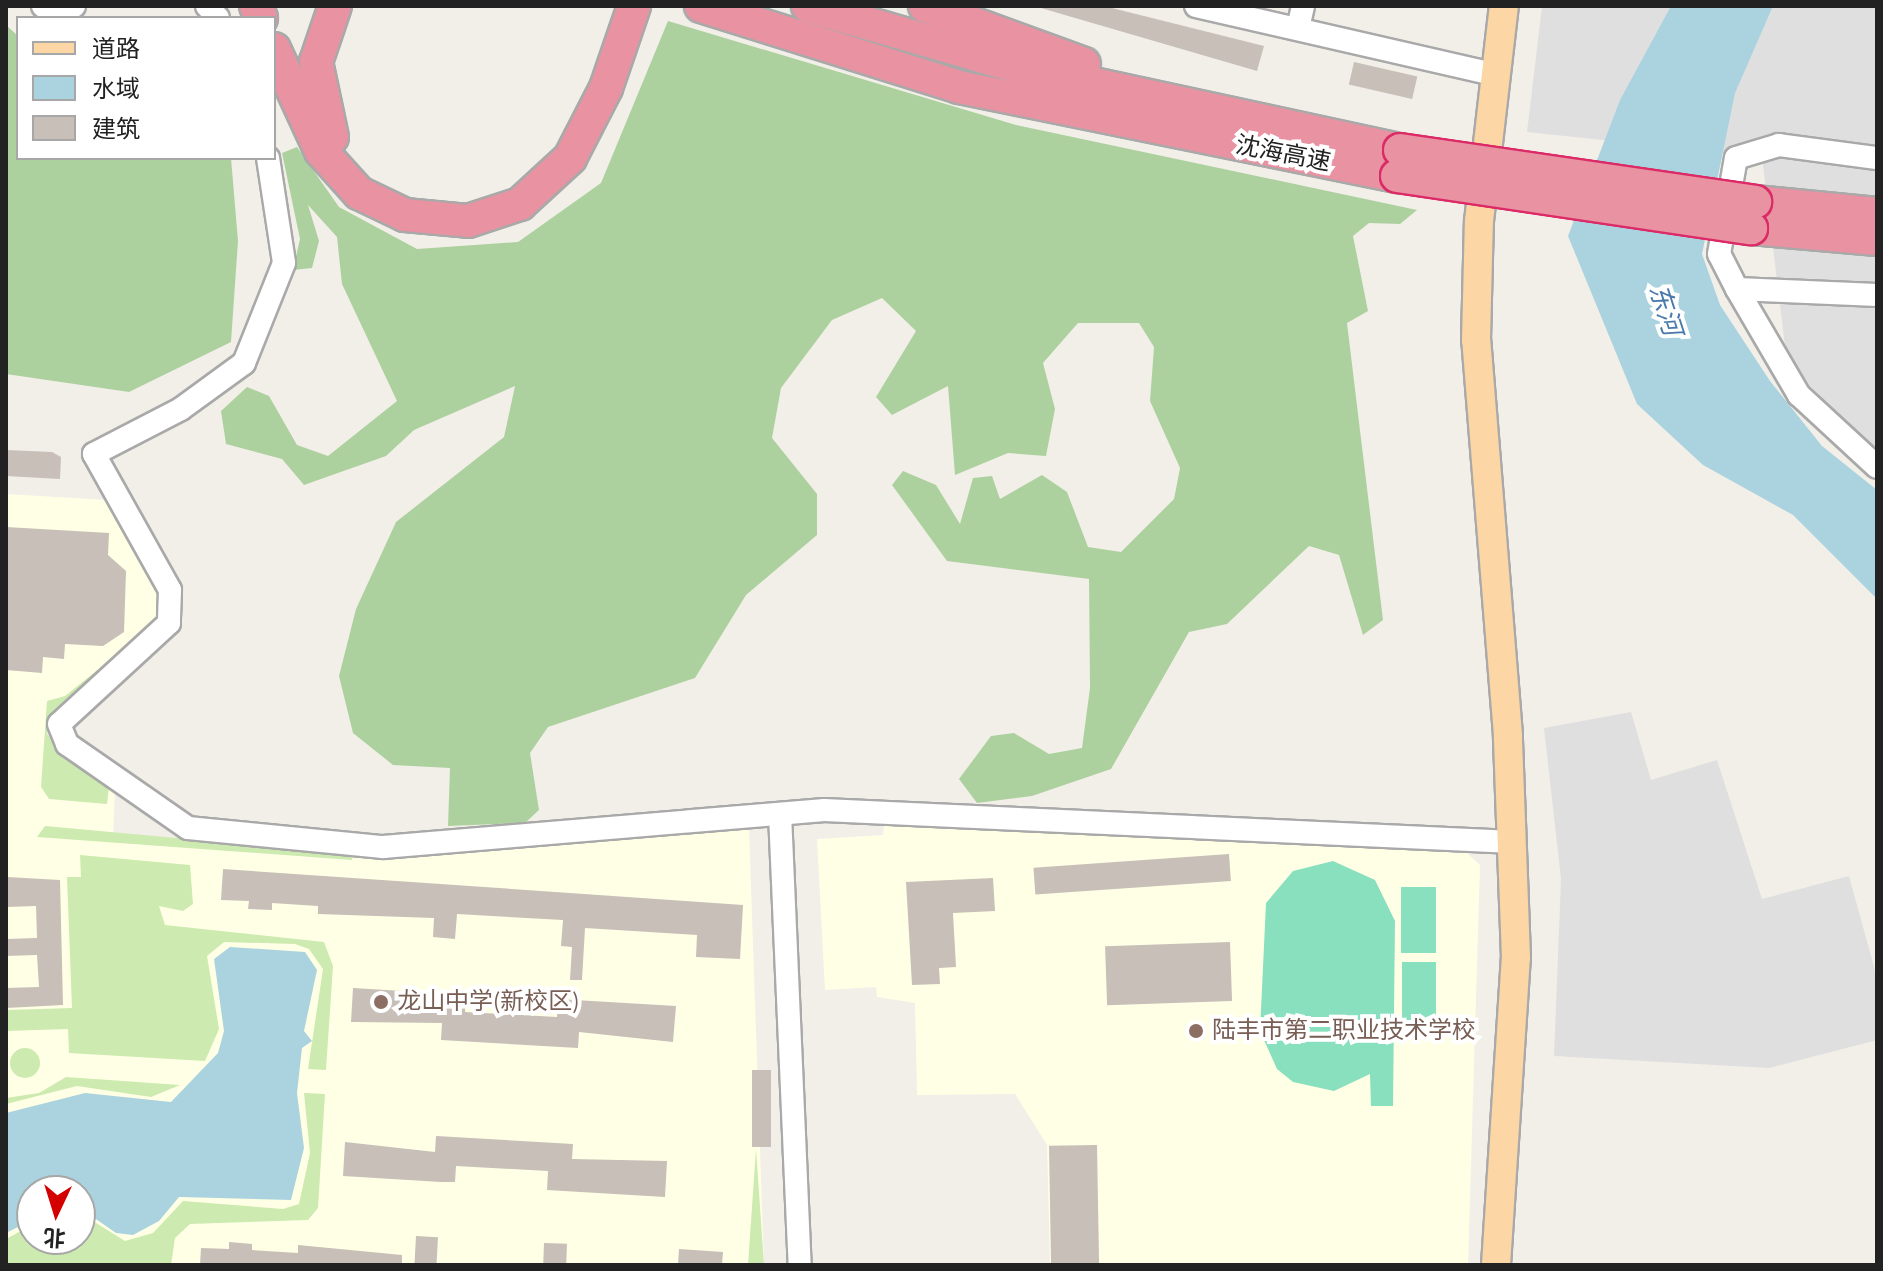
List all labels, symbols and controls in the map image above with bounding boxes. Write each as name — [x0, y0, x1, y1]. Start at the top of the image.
legend — [16, 16, 276, 160]
text: 道路 — [92, 32, 140, 67]
text: 水域 — [92, 72, 140, 107]
text: 建筑 — [92, 112, 140, 147]
street label: 沈海高速 — [1233, 131, 1333, 177]
water label: 东河 — [1642, 280, 1688, 340]
place label: 龙山中学(新校区) — [397, 988, 580, 1016]
marker: 龙山中学(新校区) — [372, 993, 390, 1011]
place label: 陆丰市第二职业技术学校 — [1212, 1017, 1476, 1045]
marker: 陆丰市第二职业技术学校 — [1187, 1022, 1205, 1040]
north arrow — [16, 1175, 96, 1255]
text: 北 — [42, 1220, 67, 1254]

